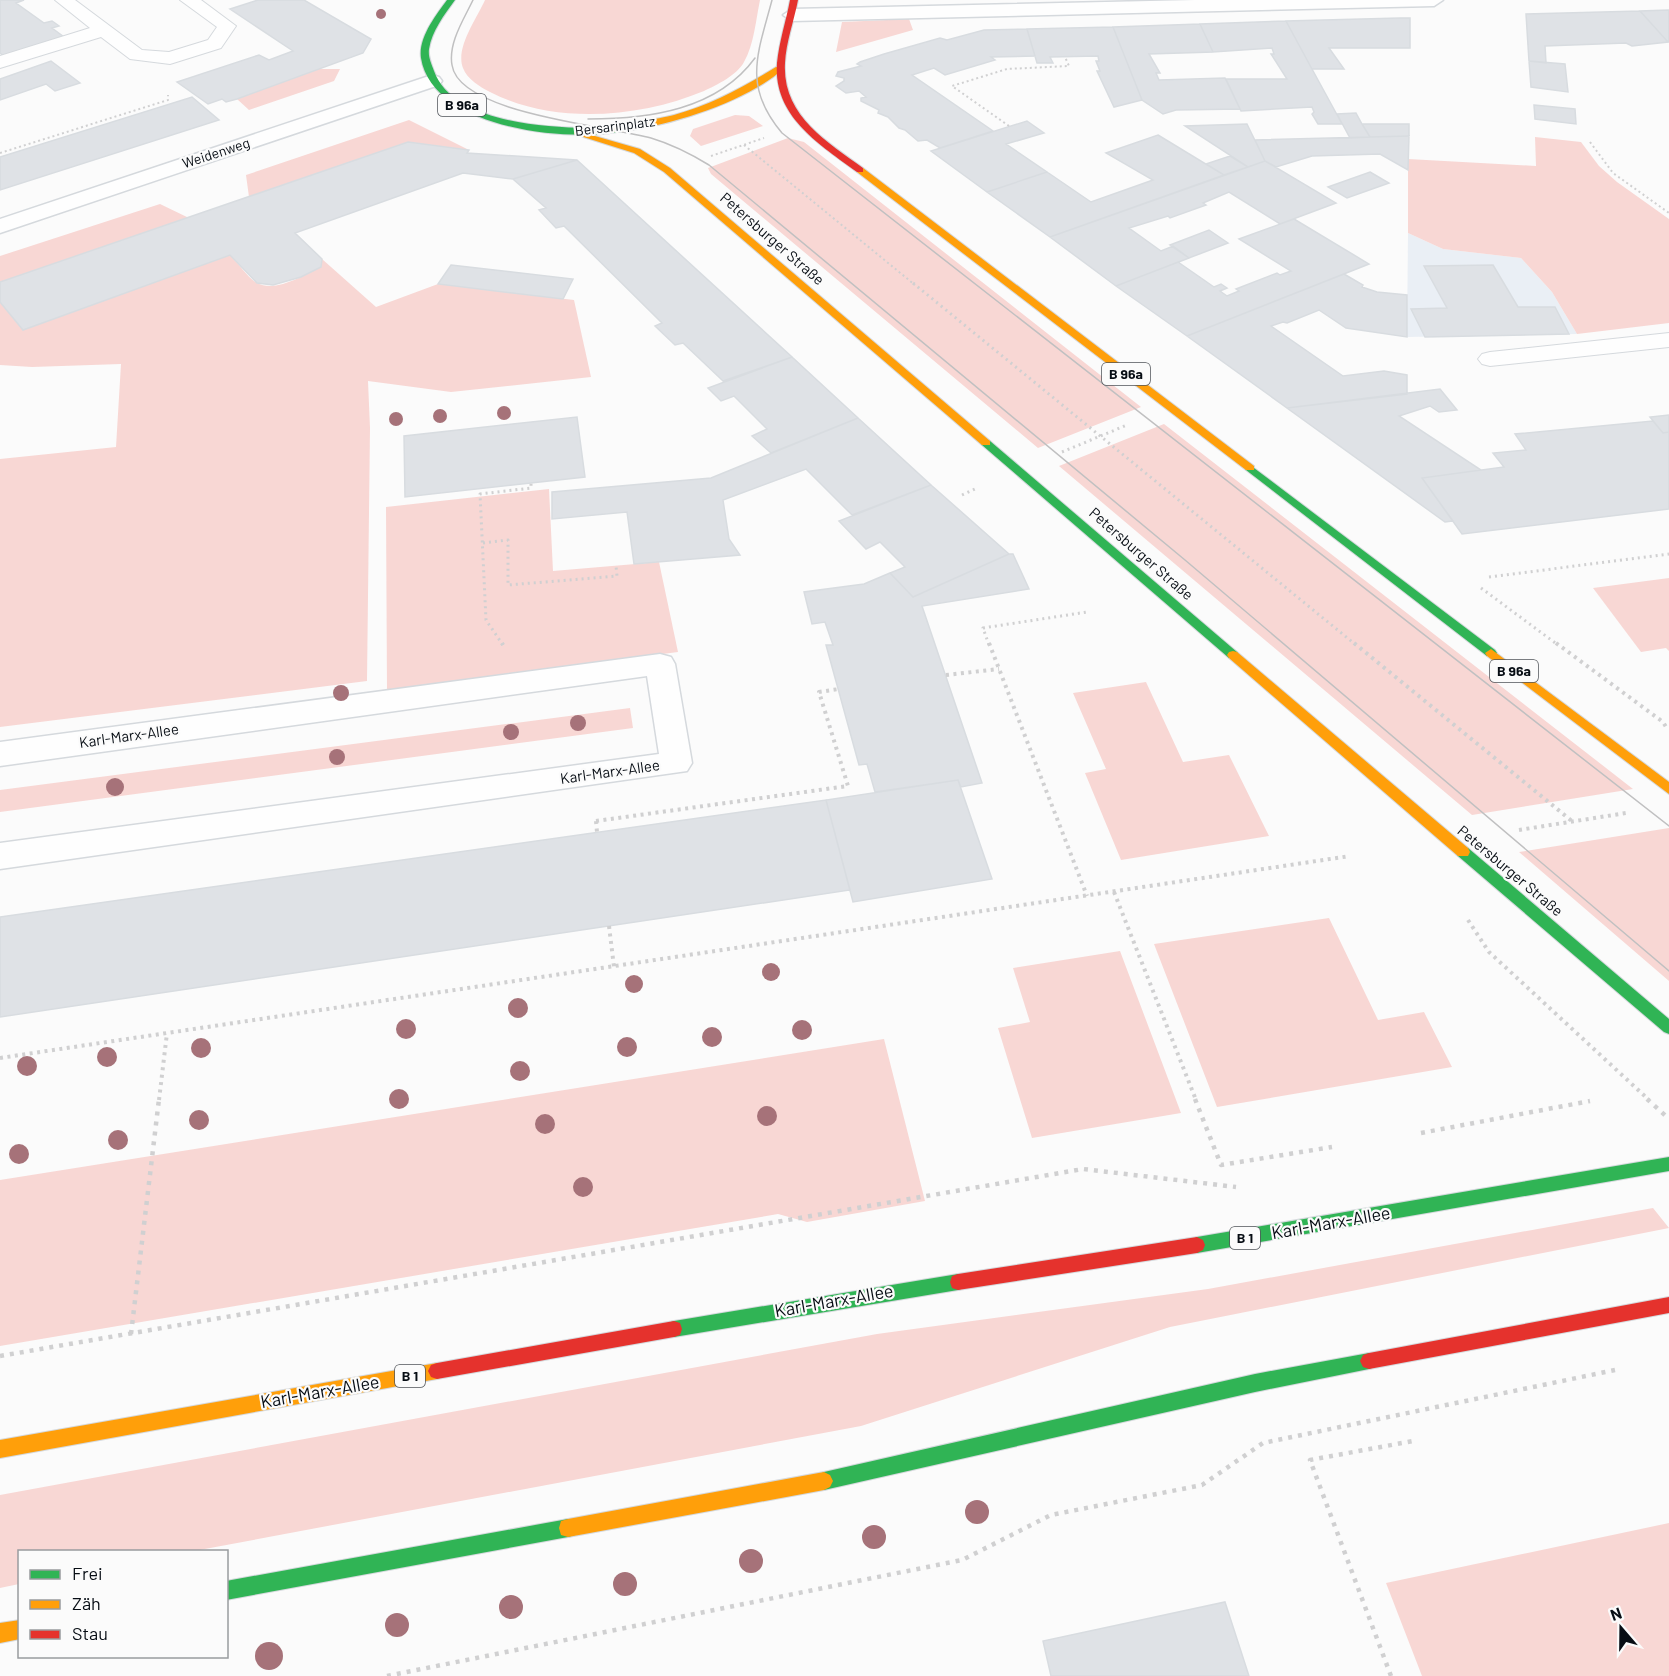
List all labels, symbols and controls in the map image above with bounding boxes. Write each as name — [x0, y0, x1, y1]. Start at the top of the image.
road number: B 96a — [438, 94, 486, 116]
street label: Bersarinplatz — [574, 112, 656, 139]
street label: Weidenweg — [180, 134, 252, 171]
street label: Petersburger Straße — [717, 188, 828, 288]
road number: B 96a — [1102, 363, 1150, 385]
street label: Petersburger Straße — [1086, 503, 1197, 603]
road number: B 96a — [1490, 660, 1538, 682]
street label: Karl-Marx-Allee — [78, 719, 180, 751]
street label: Karl-Marx-Allee — [559, 755, 661, 787]
street label: Petersburger Straße — [1454, 821, 1567, 920]
street label: Karl-Marx-Allee — [1270, 1201, 1392, 1243]
road number: B 1 — [1230, 1227, 1260, 1249]
street label: Karl-Marx-Allee — [773, 1279, 895, 1321]
road number: B 1 — [395, 1365, 425, 1387]
street label: Karl-Marx-Allee — [259, 1370, 381, 1412]
legend — [18, 1550, 228, 1658]
text: Frei — [72, 1562, 103, 1584]
text: Zäh — [72, 1592, 101, 1614]
north arrow — [1591, 1598, 1651, 1658]
text: N — [1607, 1603, 1624, 1624]
text: Stau — [72, 1622, 108, 1644]

